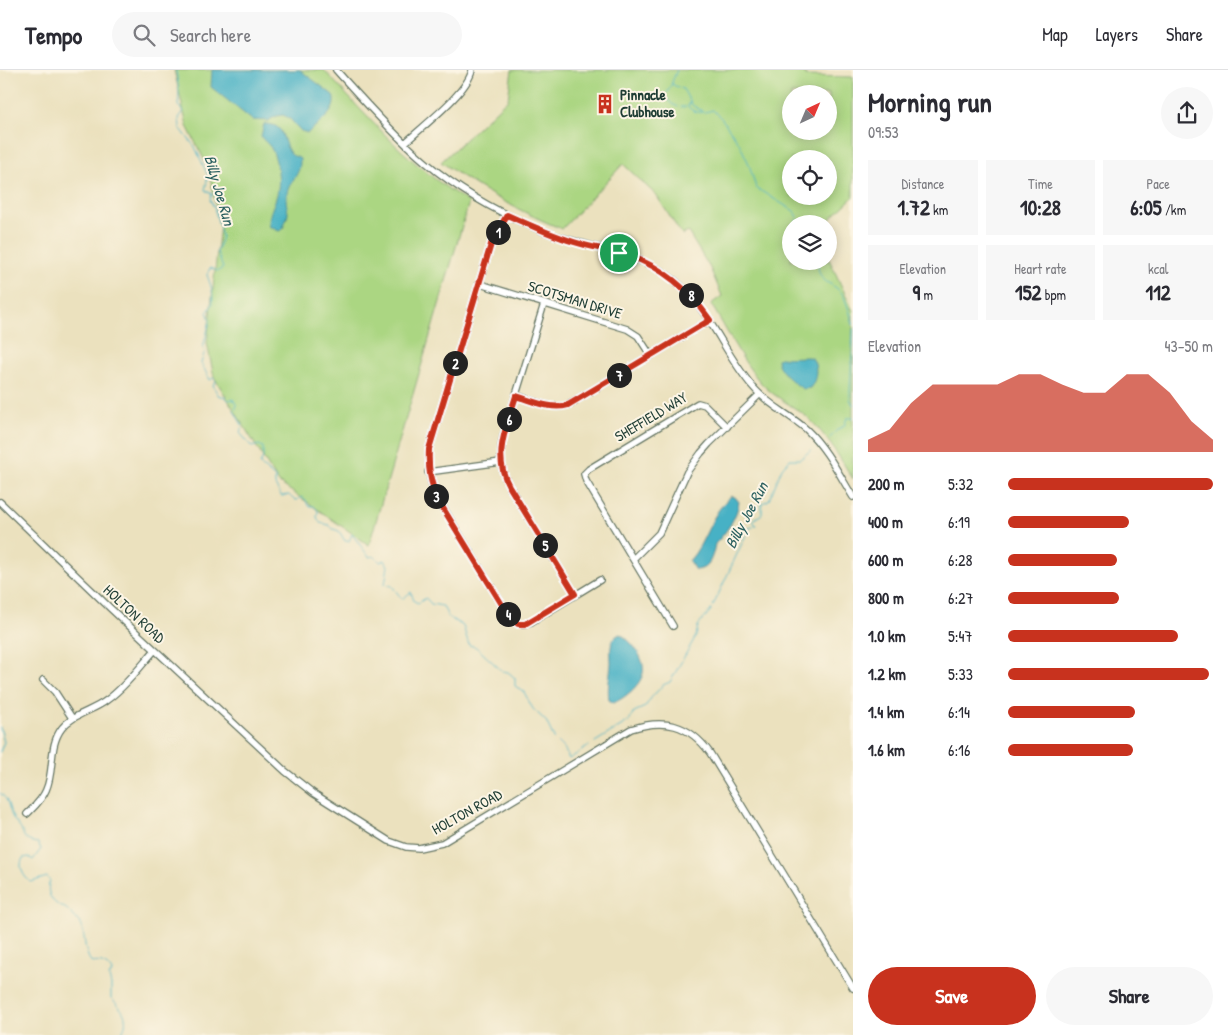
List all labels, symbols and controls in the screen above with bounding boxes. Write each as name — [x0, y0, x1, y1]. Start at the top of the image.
search box — [112, 12, 462, 57]
text: Tempo — [25, 19, 82, 51]
icon: search — [130, 21, 158, 49]
text: Search here — [170, 22, 251, 48]
text: Map — [1042, 22, 1068, 47]
text: Layers — [1096, 22, 1138, 47]
text: Share — [1166, 22, 1203, 47]
text: Morning run — [868, 83, 992, 121]
place label: Pinnacle Clubhouse — [620, 84, 675, 122]
north arrow — [782, 85, 838, 140]
map controls — [782, 85, 837, 270]
button: share — [1161, 87, 1213, 139]
building icon: Pinnacle Clubhouse — [594, 93, 616, 115]
text: 09:53 — [868, 121, 899, 143]
button: locate — [782, 150, 837, 205]
water label: Billy Joe Run — [199, 152, 241, 230]
text: Distance — [901, 174, 944, 193]
text: Time — [1028, 174, 1053, 193]
text: Pace — [1147, 174, 1170, 193]
text: 1.72 — [897, 193, 930, 222]
text: 10:28 — [1020, 193, 1061, 222]
text: 6:05 — [1130, 193, 1162, 222]
text: km — [930, 200, 948, 219]
text: /km — [1162, 200, 1186, 219]
button: layers — [782, 215, 837, 270]
pin: 1 — [486, 220, 510, 244]
text: 1 — [496, 223, 501, 242]
pin — [598, 232, 640, 274]
icon: arrive — [605, 239, 633, 267]
text: Elevation — [900, 259, 946, 278]
text: Heart rate — [1014, 259, 1067, 278]
text: kcal — [1148, 259, 1168, 278]
street label: SCOTSMAN DRIVE — [525, 275, 625, 324]
text: 9 — [913, 278, 920, 307]
text: 152 — [1015, 278, 1041, 307]
text: 112 — [1146, 278, 1171, 307]
pin: 8 — [678, 282, 704, 308]
text: m — [920, 285, 933, 304]
text: bpm — [1041, 285, 1066, 304]
text: 8 — [688, 286, 695, 305]
text: Elevation — [868, 335, 921, 357]
text: 43–50 m — [1165, 335, 1213, 357]
pin: 2 — [442, 350, 468, 376]
text: 2 — [452, 354, 459, 373]
pin: 7 — [606, 362, 632, 388]
text: 7 — [616, 366, 623, 385]
street label: SHEFFIELD WAY — [610, 386, 691, 447]
pin: 6 — [496, 406, 522, 432]
text: 6 — [507, 410, 512, 429]
text: 200 m — [868, 473, 904, 495]
text: 5:32 — [948, 473, 973, 495]
water label: Billy Joe Run — [719, 476, 774, 552]
pin: 3 — [424, 484, 448, 508]
text: 3 — [433, 487, 440, 506]
text: 400 m — [868, 511, 903, 533]
text: 6:19 — [948, 511, 970, 533]
pin: 5 — [532, 532, 558, 558]
text: 5 — [543, 536, 548, 555]
text: 600 m — [868, 549, 903, 571]
text: 6:28 — [948, 549, 973, 571]
street label: HOLTON ROAD — [99, 580, 170, 648]
text: 800 m — [868, 587, 904, 609]
text: 6:27 — [948, 587, 974, 609]
pin: 4 — [496, 602, 520, 626]
text: 4 — [506, 605, 511, 624]
text: 1.0 km — [868, 625, 906, 647]
text: 5:47 — [948, 625, 972, 647]
text: 1.2 km — [868, 663, 906, 685]
text: 5:33 — [948, 663, 973, 685]
text: 1.4 km — [868, 701, 904, 723]
text: 6:14 — [948, 701, 970, 723]
text: 1.6 km — [868, 739, 905, 761]
text: 6:16 — [948, 739, 970, 761]
street label: HOLTON ROAD — [428, 783, 506, 839]
button: Save — [868, 967, 1036, 1025]
button: Share — [1046, 967, 1213, 1025]

